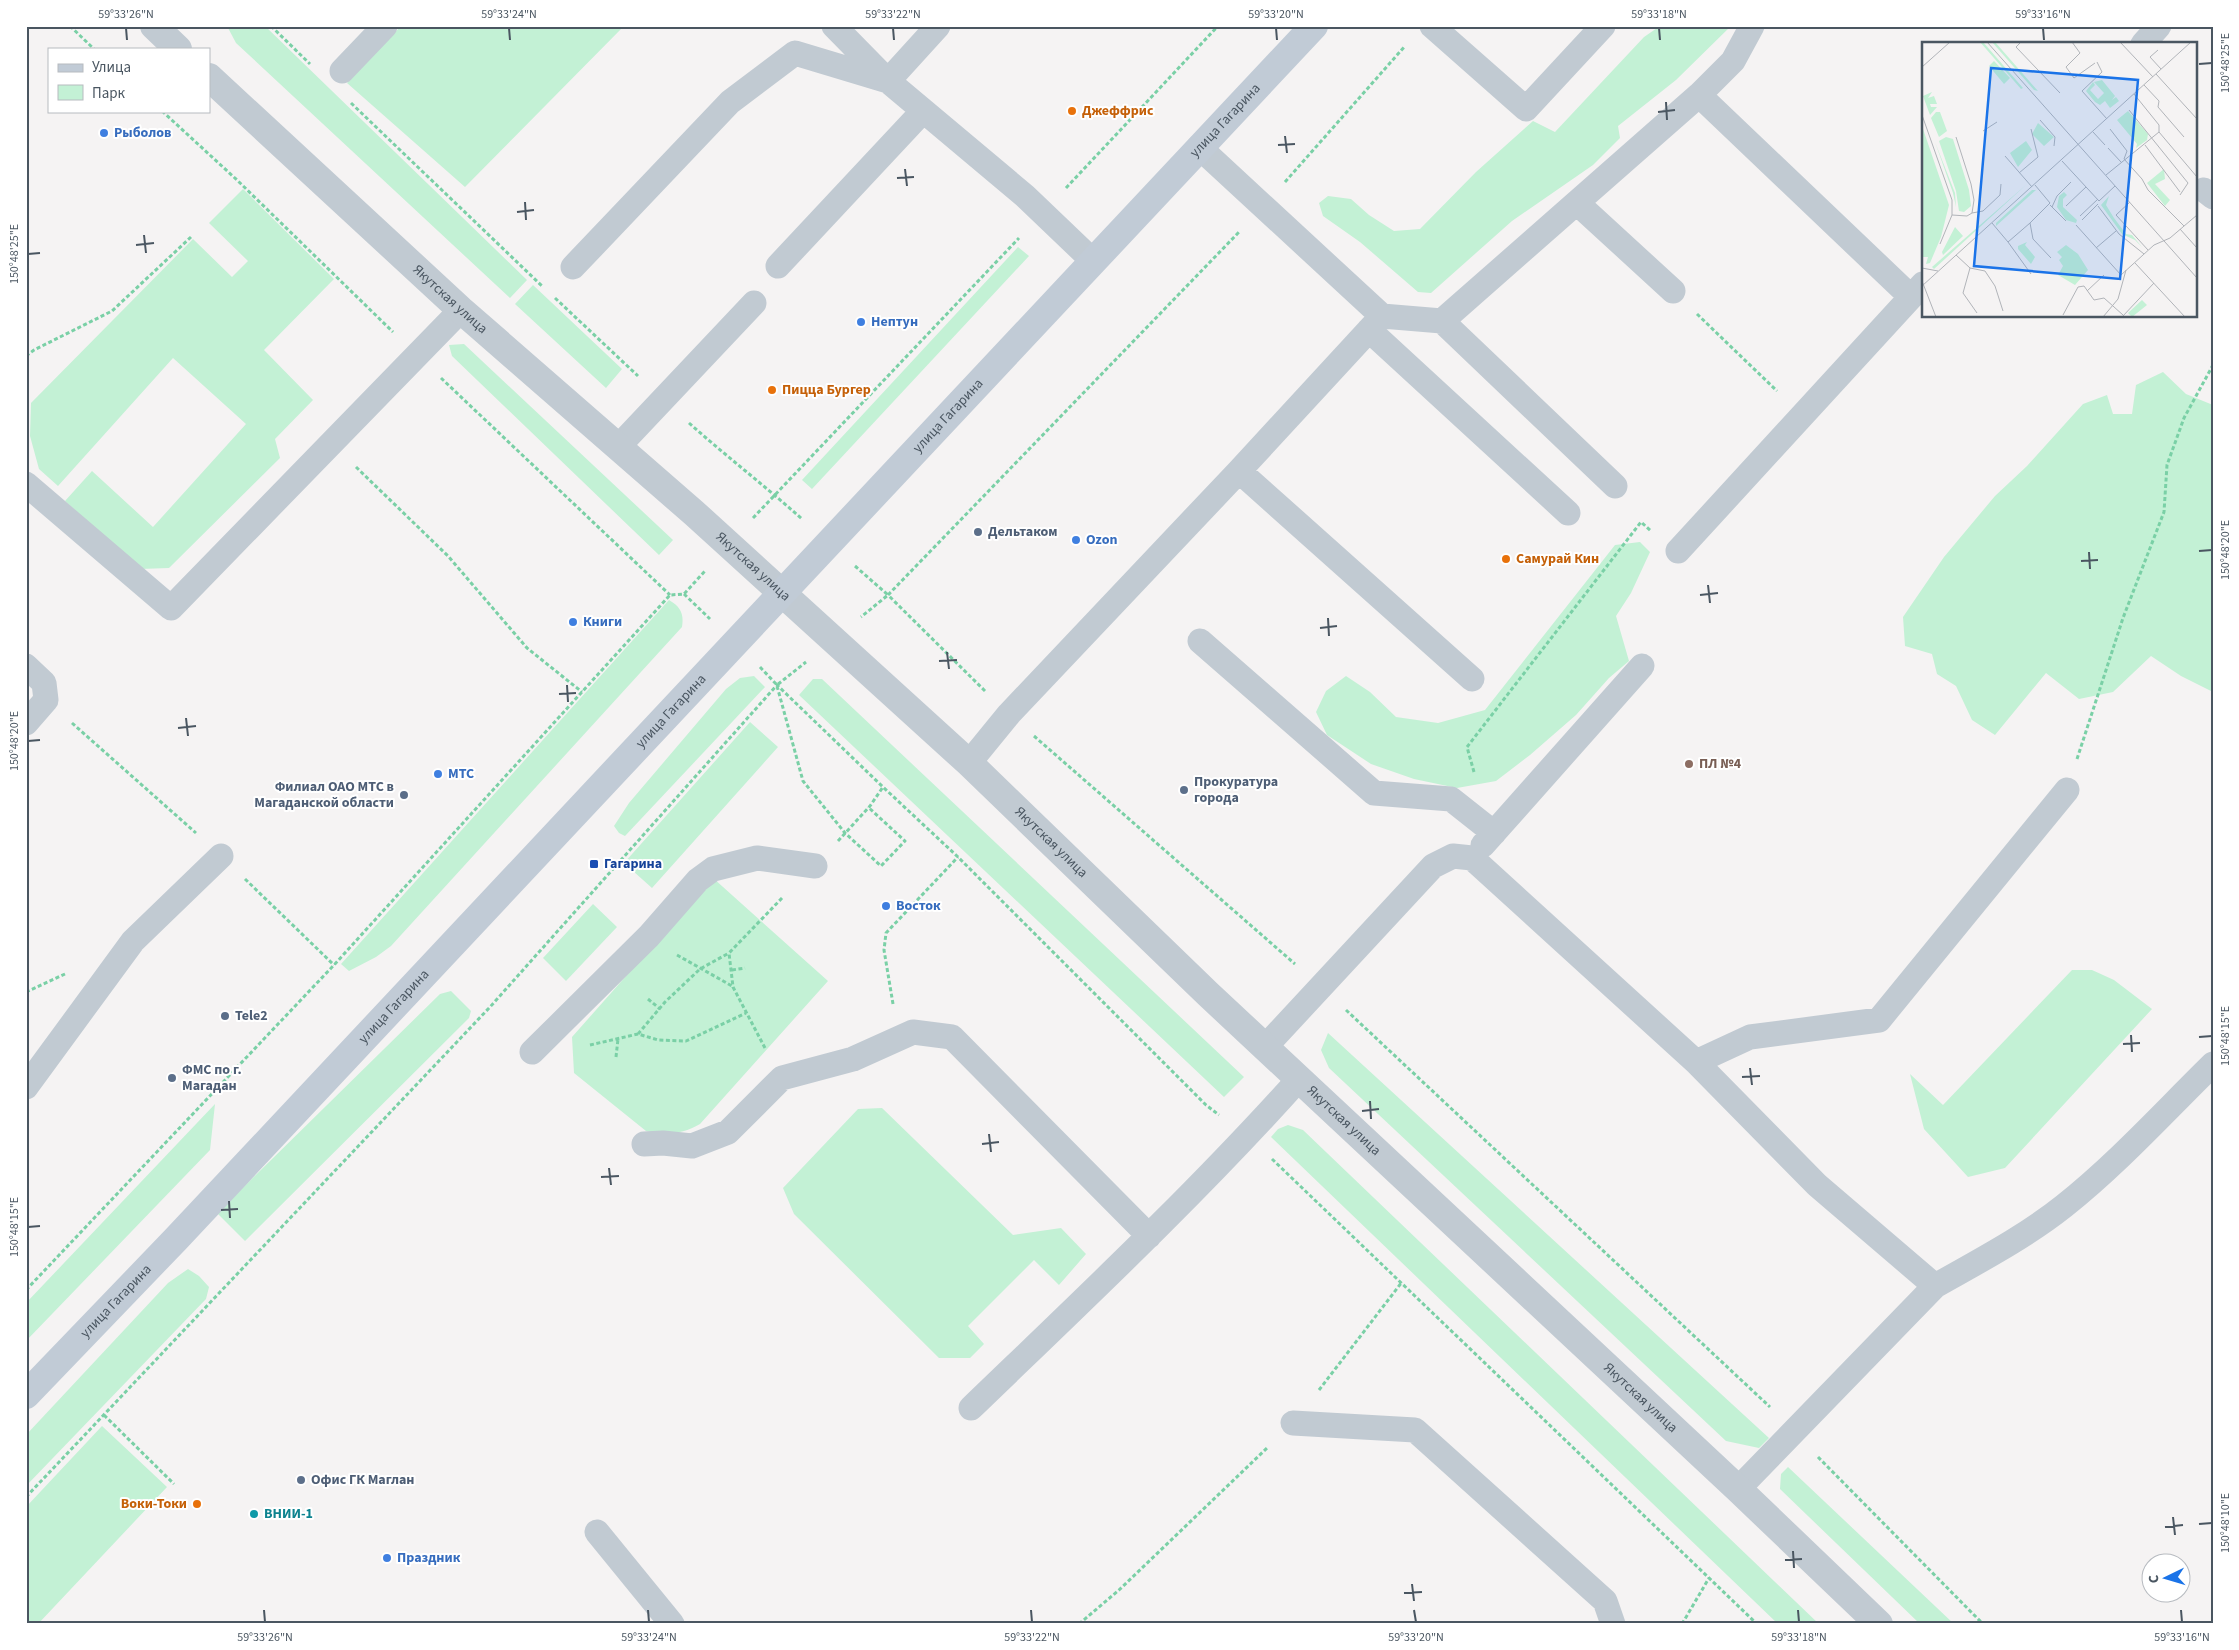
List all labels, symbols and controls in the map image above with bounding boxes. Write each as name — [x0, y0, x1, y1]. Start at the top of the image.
text: 59°33'26"N — [98, 6, 154, 23]
text: 59°33'24"N — [481, 6, 537, 23]
text: 59°33'22"N — [865, 6, 921, 23]
text: 59°33'20"N — [1248, 6, 1304, 23]
text: 59°33'18"N — [1631, 6, 1687, 23]
text: 59°33'16"N — [2015, 6, 2071, 23]
text: 150°48'25"E — [2217, 33, 2234, 93]
inset map — [1922, 42, 2196, 318]
legend — [48, 48, 210, 112]
text: Улица — [92, 57, 131, 78]
street label: улица Гагарина — [1185, 79, 1265, 162]
text: Парк — [92, 83, 126, 104]
place label: Джеффрис — [1082, 101, 1154, 121]
marker: Джеффрис — [1066, 105, 1078, 117]
place label: Рыболов — [114, 123, 172, 143]
marker: Рыболов — [98, 127, 110, 139]
text: 150°48'25"E — [6, 224, 23, 284]
street label: Якутская улица — [408, 260, 492, 339]
place label: Нептун — [871, 312, 918, 332]
marker: Нептун — [855, 316, 867, 328]
street label: улица Гагарина — [908, 374, 988, 458]
place label: Пицца Бургер — [782, 380, 871, 400]
marker: Пицца Бургер — [766, 384, 778, 396]
text: 150°48'20"E — [2217, 520, 2234, 580]
place label: Дельтаком — [988, 522, 1058, 542]
marker: Дельтаком — [972, 526, 984, 538]
street label: Якутская улица — [711, 527, 795, 606]
place label: Ozon — [1086, 530, 1117, 550]
marker: Ozon — [1070, 534, 1082, 546]
place label: Самурай Кин — [1516, 549, 1599, 569]
marker: Самурай Кин — [1500, 553, 1512, 565]
place label: Книги — [583, 612, 622, 632]
marker: Книги — [567, 616, 579, 628]
street label: улица Гагарина — [631, 670, 711, 753]
text: 150°48'20"E — [6, 711, 23, 771]
place label: ПЛ №4 — [1699, 754, 1742, 774]
marker: ПЛ №4 — [1683, 758, 1695, 770]
place label: МТС — [448, 764, 474, 784]
marker: МТС — [432, 768, 444, 780]
place label: Прокуратура города — [1194, 772, 1278, 808]
place label: Филиал ОАО МТС в Магаданской области — [254, 777, 394, 813]
marker: Прокуратура города — [1178, 784, 1190, 796]
marker: Филиал ОАО МТС в Магаданской области — [398, 789, 410, 801]
street label: Якутская улица — [1010, 802, 1092, 882]
place label: Гагарина — [604, 854, 662, 874]
marker: Гагарина — [588, 858, 600, 870]
place label: Восток — [896, 896, 941, 916]
marker: Восток — [880, 900, 892, 912]
street label: улица Гагарина — [354, 965, 434, 1048]
place label: Tele2 — [235, 1006, 268, 1026]
text: 150°48'15"E — [2217, 1006, 2234, 1066]
marker: Tele2 — [219, 1010, 231, 1022]
place label: ФМС по г. Магадан — [182, 1060, 242, 1096]
marker: ФМС по г. Магадан — [166, 1072, 178, 1084]
street label: Якутская улица — [1302, 1081, 1385, 1160]
text: 150°48'15"E — [6, 1197, 23, 1257]
street label: улица Гагарина — [76, 1260, 156, 1343]
street label: Якутская улица — [1599, 1358, 1682, 1438]
place label: Офис ГК Маглан — [311, 1470, 414, 1490]
marker: Офис ГК Маглан — [295, 1474, 307, 1486]
text: 150°48'10"E — [2217, 1493, 2234, 1553]
place label: Воки-Токи — [121, 1494, 187, 1514]
marker: Воки-Токи — [191, 1498, 203, 1510]
place label: ВНИИ-1 — [264, 1504, 313, 1524]
marker: ВНИИ-1 — [248, 1508, 260, 1520]
place label: Праздник — [397, 1548, 461, 1568]
marker: Праздник — [381, 1552, 393, 1564]
north arrow — [2142, 1552, 2192, 1602]
text: С — [2144, 1574, 2164, 1584]
text: 59°33'26"N — [237, 1629, 293, 1646]
text: 59°33'24"N — [621, 1629, 677, 1646]
text: 59°33'22"N — [1004, 1629, 1060, 1646]
text: 59°33'20"N — [1388, 1629, 1444, 1646]
text: 59°33'18"N — [1771, 1629, 1827, 1646]
text: 59°33'16"N — [2154, 1629, 2210, 1646]

